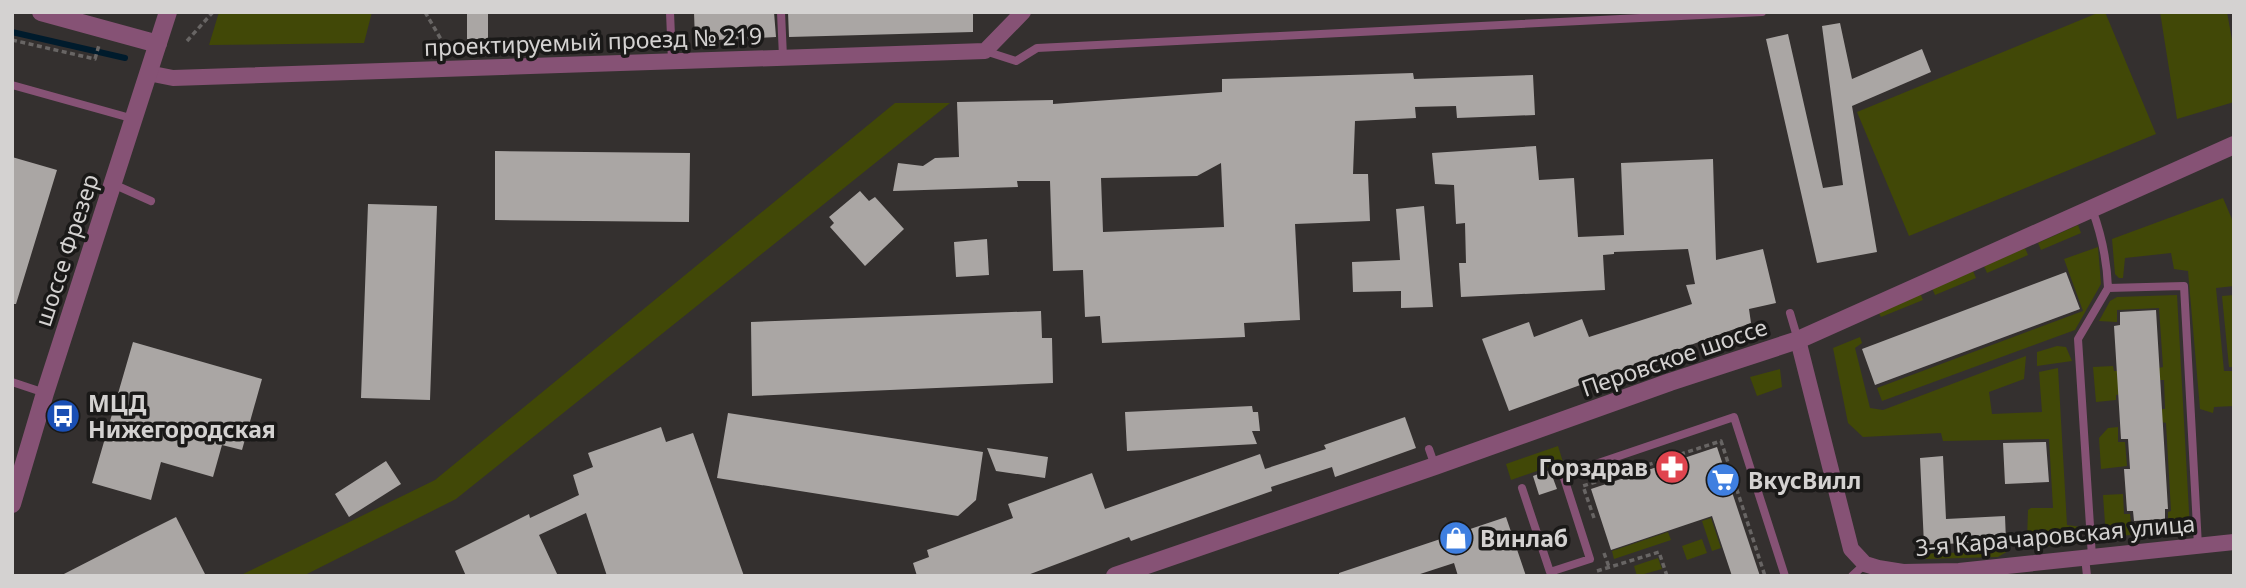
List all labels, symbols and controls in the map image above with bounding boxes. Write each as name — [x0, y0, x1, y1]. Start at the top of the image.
street label: проектируемый проезд № 219 — [423, 19, 763, 63]
street label: шоссе Фрезер — [26, 170, 106, 330]
street label: Перовское шоссе — [1577, 310, 1771, 404]
place label: МЦД Нижегородская — [88, 387, 276, 445]
bus stop icon: МЦД Нижегородская — [44, 397, 82, 435]
pharmacy icon: Горздрав — [1653, 448, 1691, 486]
place label: Горздрав — [1539, 451, 1648, 483]
supermarket icon: ВкусВилл — [1704, 461, 1742, 499]
place label: ВкусВилл — [1748, 464, 1861, 496]
street label: 3-я Карачаровская улица — [1914, 507, 2196, 563]
shop icon: Винлаб — [1437, 519, 1475, 557]
place label: Винлаб — [1480, 522, 1568, 554]

